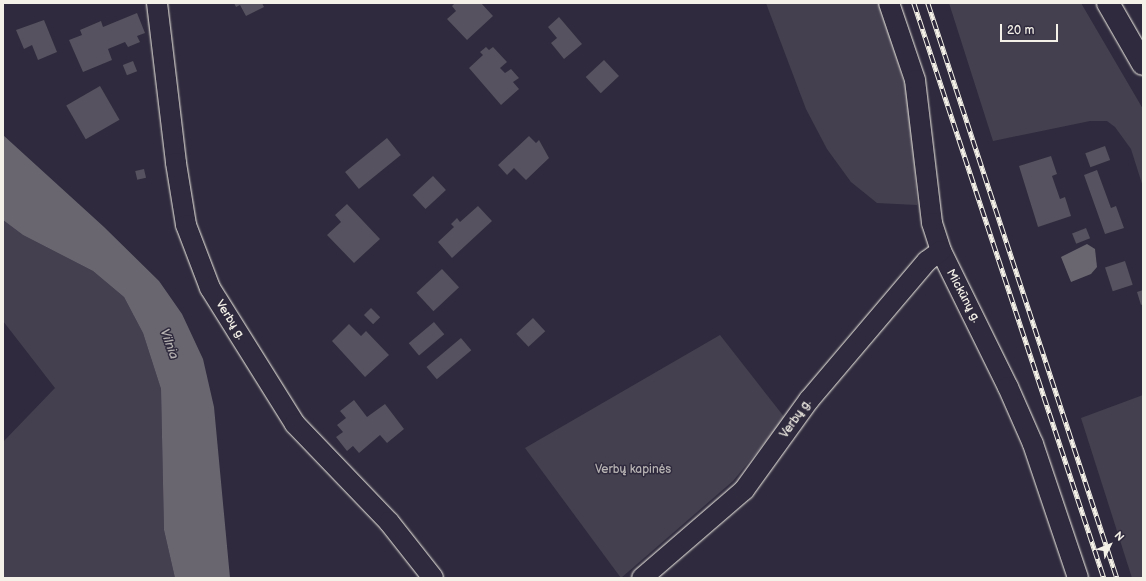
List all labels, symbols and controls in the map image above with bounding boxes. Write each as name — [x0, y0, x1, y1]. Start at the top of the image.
scale bar — [1002, 16, 1060, 42]
text: 20 m — [1007, 23, 1034, 38]
street label: Mickūnų g. — [943, 267, 983, 325]
street label: Verbų g. — [212, 298, 248, 342]
water label: Vilnia — [156, 327, 182, 361]
street label: Verbų g. — [777, 397, 815, 441]
park label: Verbų kapinės — [595, 463, 671, 477]
north arrow — [1090, 525, 1130, 565]
text: N — [1112, 529, 1127, 544]

